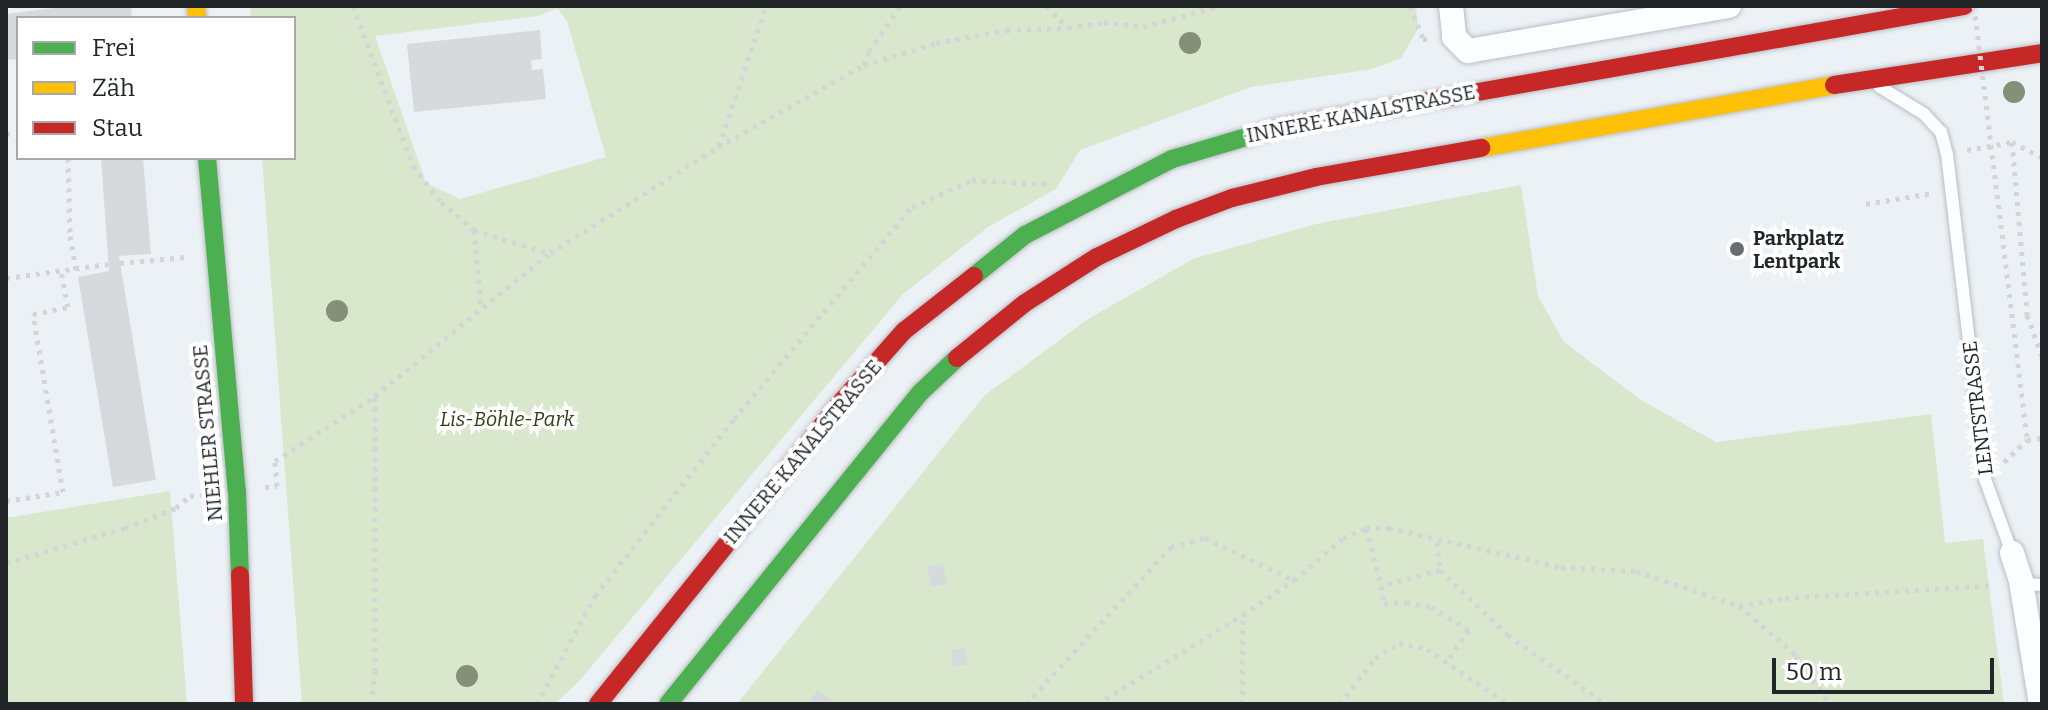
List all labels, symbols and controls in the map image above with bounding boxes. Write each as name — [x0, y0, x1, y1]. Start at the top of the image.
legend — [16, 16, 296, 160]
text: Frei — [92, 34, 135, 62]
text: Zäh — [92, 74, 135, 102]
street label: INNERE KANALSTRASSE — [1245, 80, 1477, 148]
text: Stau — [92, 114, 143, 142]
place label: Parkplatz Lentpark — [1753, 226, 1844, 273]
marker: Parkplatz Lentpark — [1728, 240, 1746, 258]
street label: LENTSTRASSE — [1958, 339, 1998, 477]
street label: NIEHLER STRASSE — [188, 344, 228, 522]
street label: INNERE KANALSTRASSE — [719, 355, 887, 549]
park label: Lis-Böhle-Park — [440, 407, 574, 431]
scale bar — [1776, 642, 1998, 692]
text: 50 m — [1786, 658, 1842, 686]

